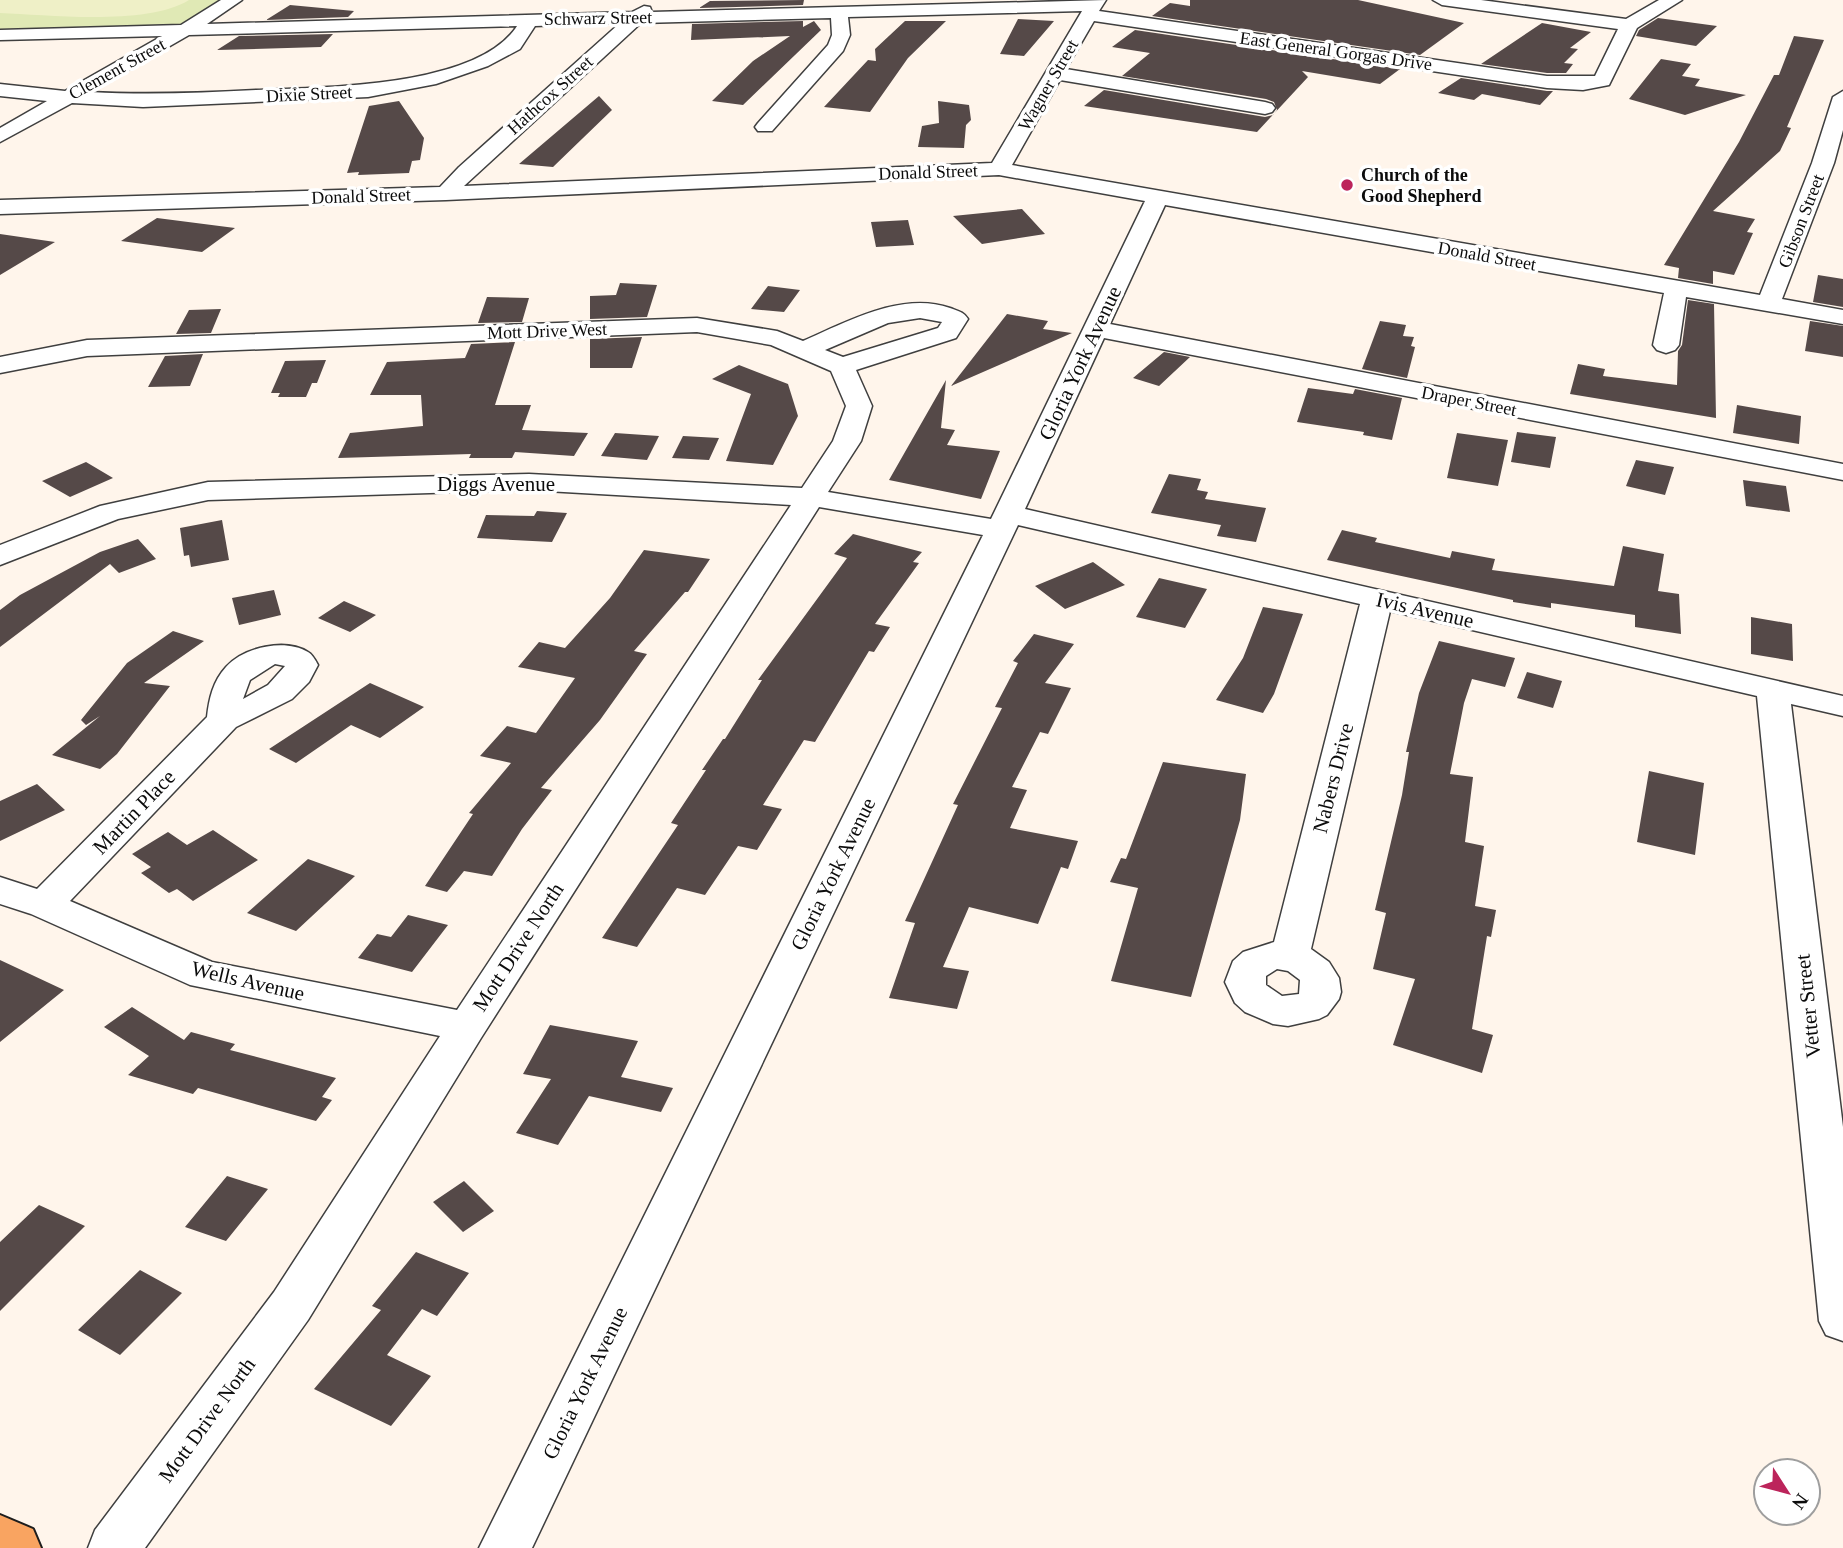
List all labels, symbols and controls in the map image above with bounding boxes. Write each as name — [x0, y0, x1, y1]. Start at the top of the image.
street label: Schwarz Street — [544, 7, 652, 29]
street label: East General Gorgas Drive — [1238, 28, 1434, 74]
street label: Clement Street — [65, 34, 169, 104]
street label: Wagner Street — [1014, 36, 1082, 134]
street label: Hathcox Street — [503, 52, 597, 138]
street label: Dixie Street — [265, 82, 353, 106]
street label: Donald Street — [878, 160, 978, 184]
place label: Church of the Good Shepherd — [1361, 165, 1482, 206]
street label: Gibson Street — [1774, 171, 1828, 271]
marker: Church of the Good Shepherd — [1339, 177, 1355, 193]
street label: Donald Street — [311, 184, 411, 208]
street label: Donald Street — [1436, 238, 1538, 274]
street label: Gloria York Avenue — [1034, 282, 1126, 444]
street label: Mott Drive West — [487, 319, 607, 343]
street label: Draper Street — [1420, 382, 1518, 420]
street label: Diggs Avenue — [437, 472, 555, 496]
street label: Ivis Avenue — [1374, 587, 1476, 633]
street label: Nabers Drive — [1308, 720, 1358, 836]
street label: Martin Place — [88, 765, 180, 859]
street label: Gloria York Avenue — [786, 794, 880, 954]
street label: Mott Drive North — [468, 878, 569, 1016]
street label: Vetter Street — [1791, 953, 1825, 1059]
street label: Wells Avenue — [189, 956, 307, 1006]
street label: Gloria York Avenue — [538, 1303, 632, 1463]
street label: Mott Drive North — [154, 1353, 261, 1487]
north arrow — [1752, 1457, 1822, 1527]
text: N — [1788, 1490, 1813, 1514]

